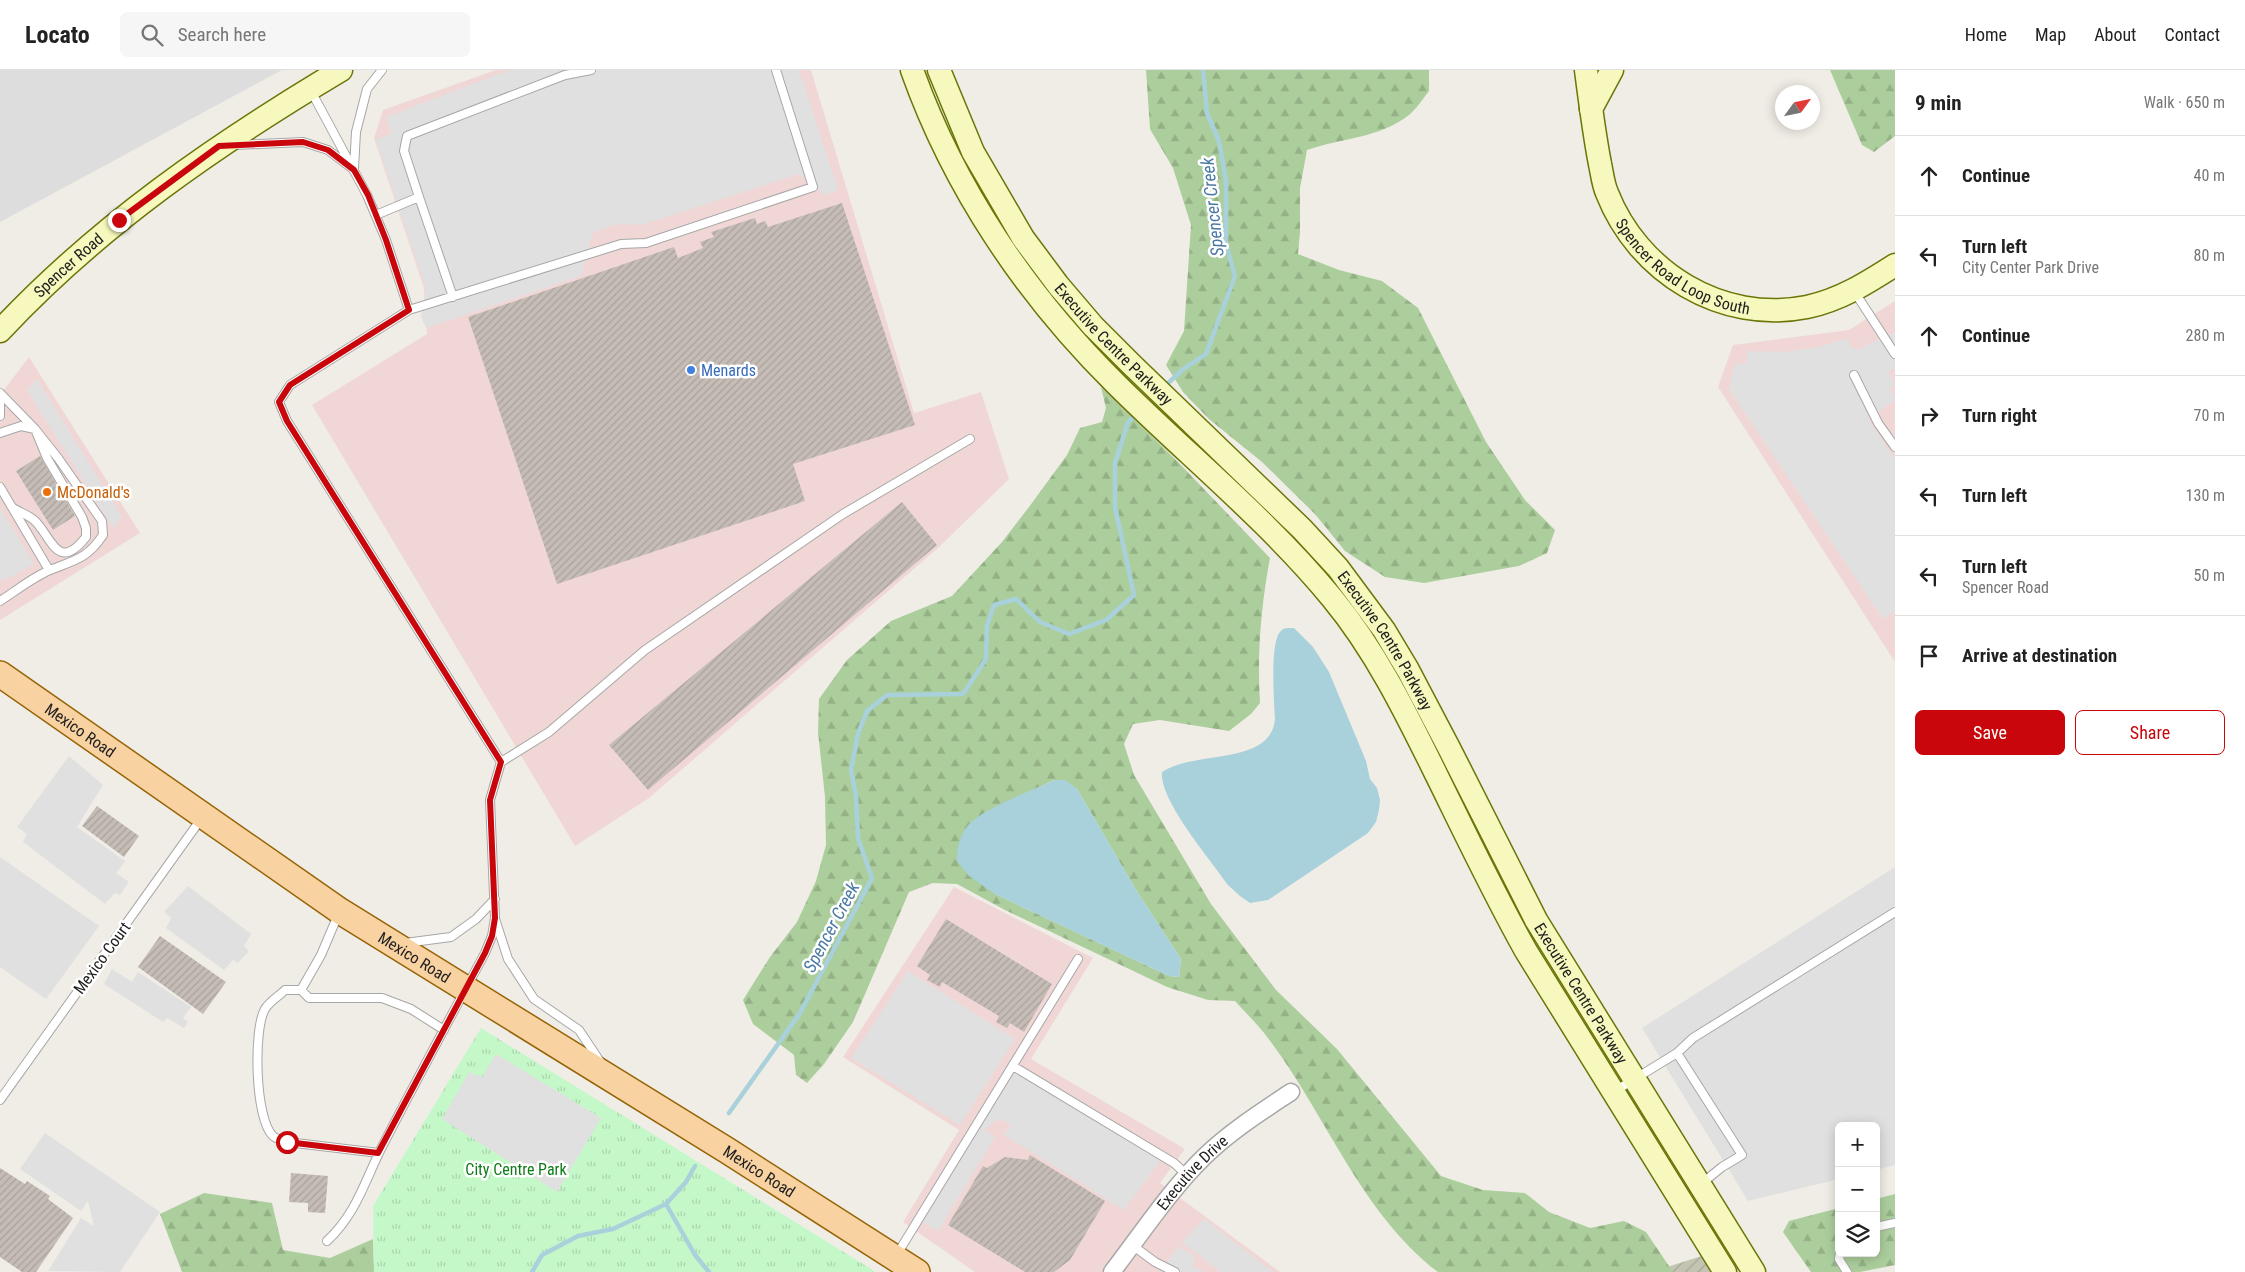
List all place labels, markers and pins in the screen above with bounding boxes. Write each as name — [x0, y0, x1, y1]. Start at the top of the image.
place label: Menards — [701, 361, 756, 380]
marker: Menards — [685, 364, 697, 376]
place label: McDonald's — [57, 483, 130, 502]
marker: McDonald's — [41, 486, 53, 498]

